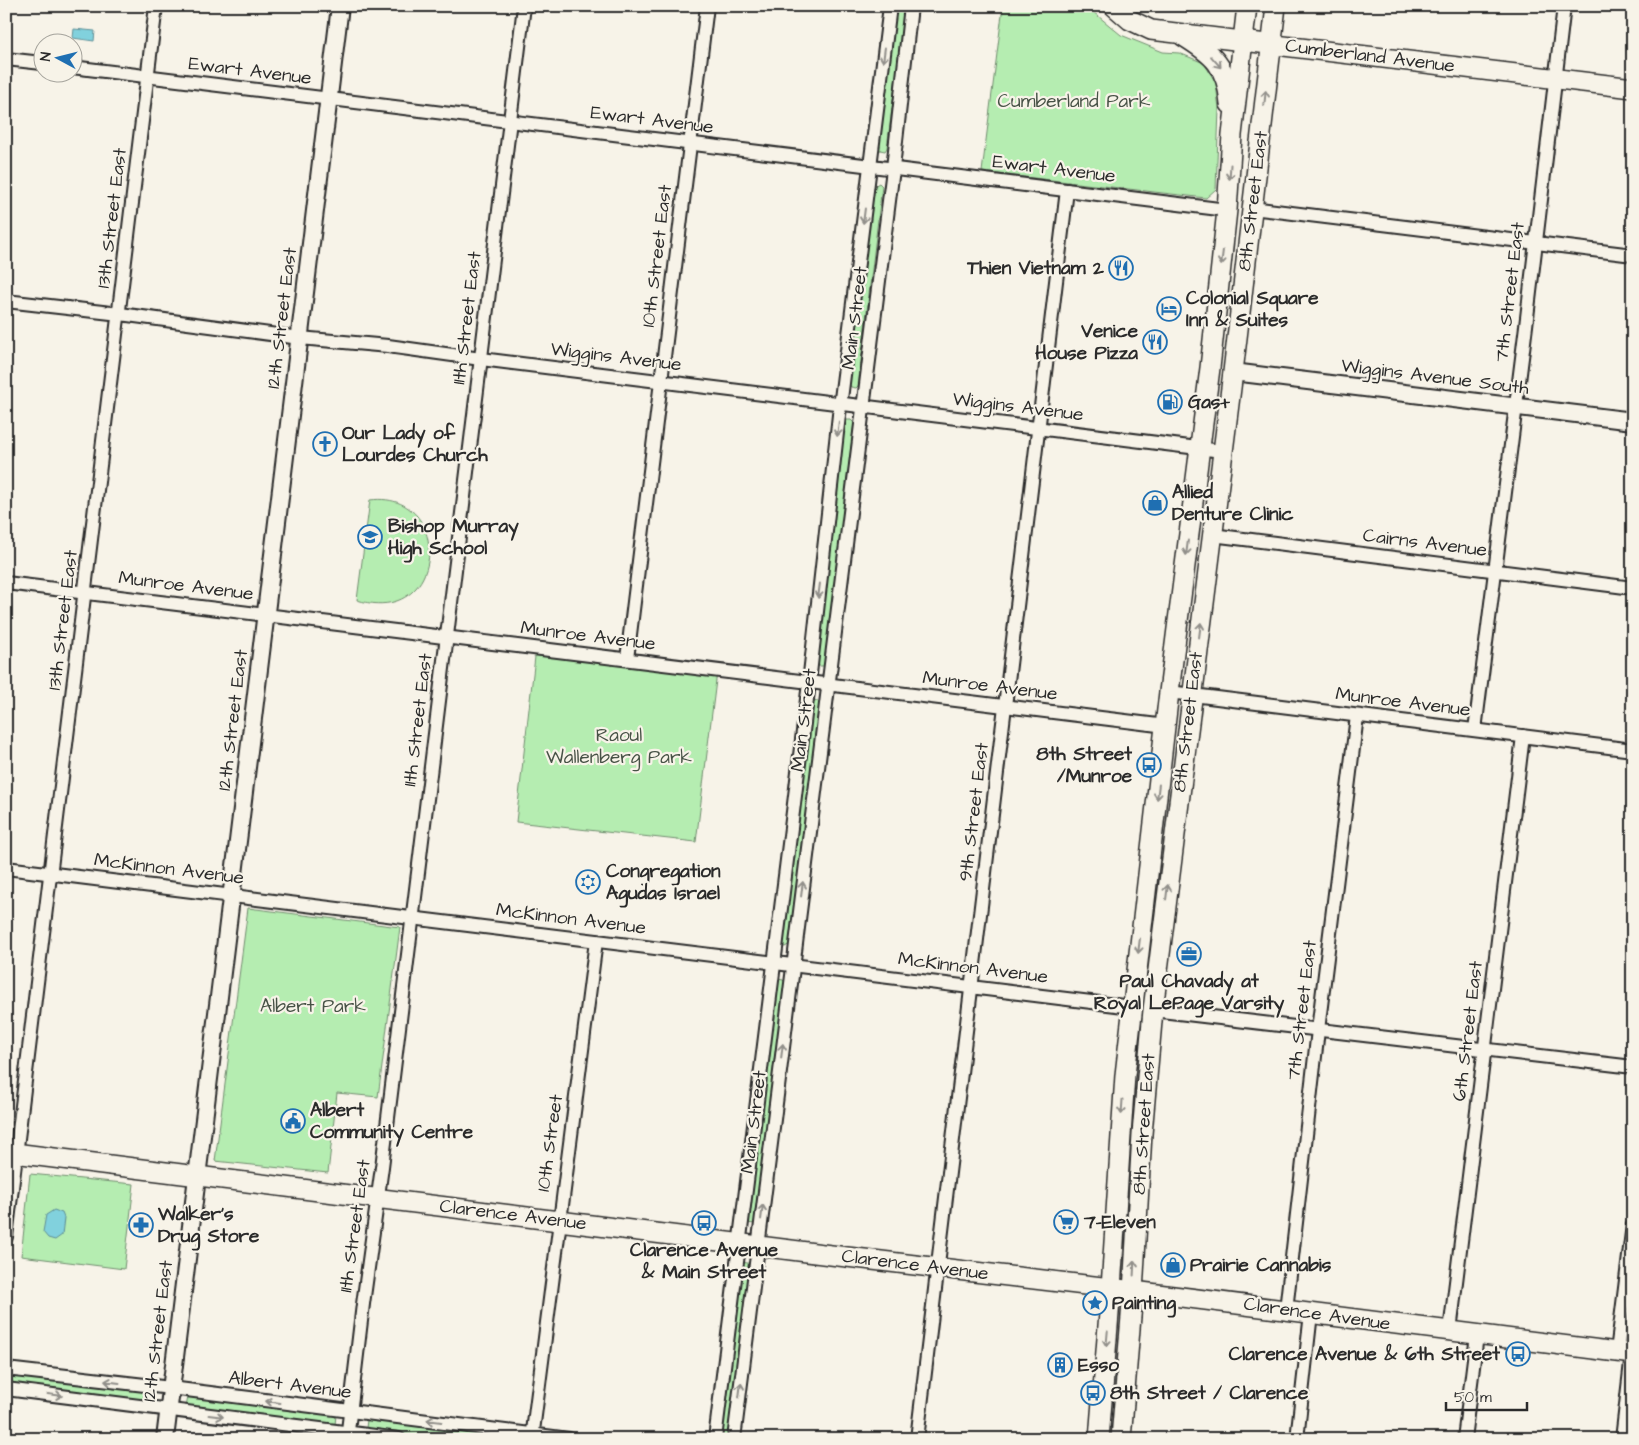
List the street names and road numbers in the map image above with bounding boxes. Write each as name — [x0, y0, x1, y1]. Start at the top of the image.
street label: Cumberland Avenue — [1284, 32, 1456, 80]
street label: Ewart Avenue — [187, 50, 313, 92]
street label: Ewart Avenue — [589, 99, 715, 141]
street label: 8th Street East — [1231, 129, 1275, 273]
street label: 13th Street East — [90, 146, 134, 290]
street label: Ewart Avenue — [991, 148, 1117, 190]
street label: 10th Street East — [635, 183, 679, 329]
street label: 7th Street East — [1488, 220, 1532, 363]
street label: 12th Street East — [260, 245, 304, 390]
street label: 11th Street East — [445, 250, 489, 386]
street label: Main Street — [835, 264, 875, 371]
street label: Wiggins Avenue — [549, 336, 683, 379]
street label: Wiggins Avenue South — [1340, 352, 1531, 403]
street label: Wiggins Avenue — [951, 386, 1085, 429]
street label: Cairns Avenue — [1361, 522, 1489, 564]
street label: 13th Street East — [41, 548, 85, 692]
street label: Munroe Avenue — [117, 564, 255, 608]
street label: Munroe Avenue — [519, 614, 657, 658]
street label: 12th Street East — [211, 647, 255, 792]
street label: 8th Street East — [1166, 650, 1210, 794]
street label: 11th Street East — [396, 652, 440, 788]
street label: Munroe Avenue — [921, 664, 1059, 708]
street label: Main Street — [784, 666, 824, 773]
street label: Munroe Avenue — [1334, 680, 1472, 724]
street label: 9th Street East — [952, 741, 996, 883]
street label: McKinnon Avenue — [93, 846, 245, 892]
street label: McKinnon Avenue — [495, 896, 647, 942]
street label: 7th Street East — [1280, 938, 1324, 1081]
street label: McKinnon Avenue — [897, 945, 1049, 991]
street label: 6th Street East — [1446, 959, 1490, 1103]
street label: 8th Street East — [1126, 1052, 1162, 1195]
street label: Main Street — [734, 1068, 774, 1175]
street label: 10th Street — [530, 1092, 570, 1193]
street label: 11th Street East — [332, 1158, 378, 1294]
street label: Clarence Avenue — [438, 1193, 588, 1237]
street label: Clarence Avenue — [840, 1243, 990, 1287]
street label: 12th Street East — [136, 1258, 180, 1403]
street label: Clarence Avenue — [1242, 1290, 1392, 1338]
street label: Albert Avenue — [227, 1364, 353, 1406]

